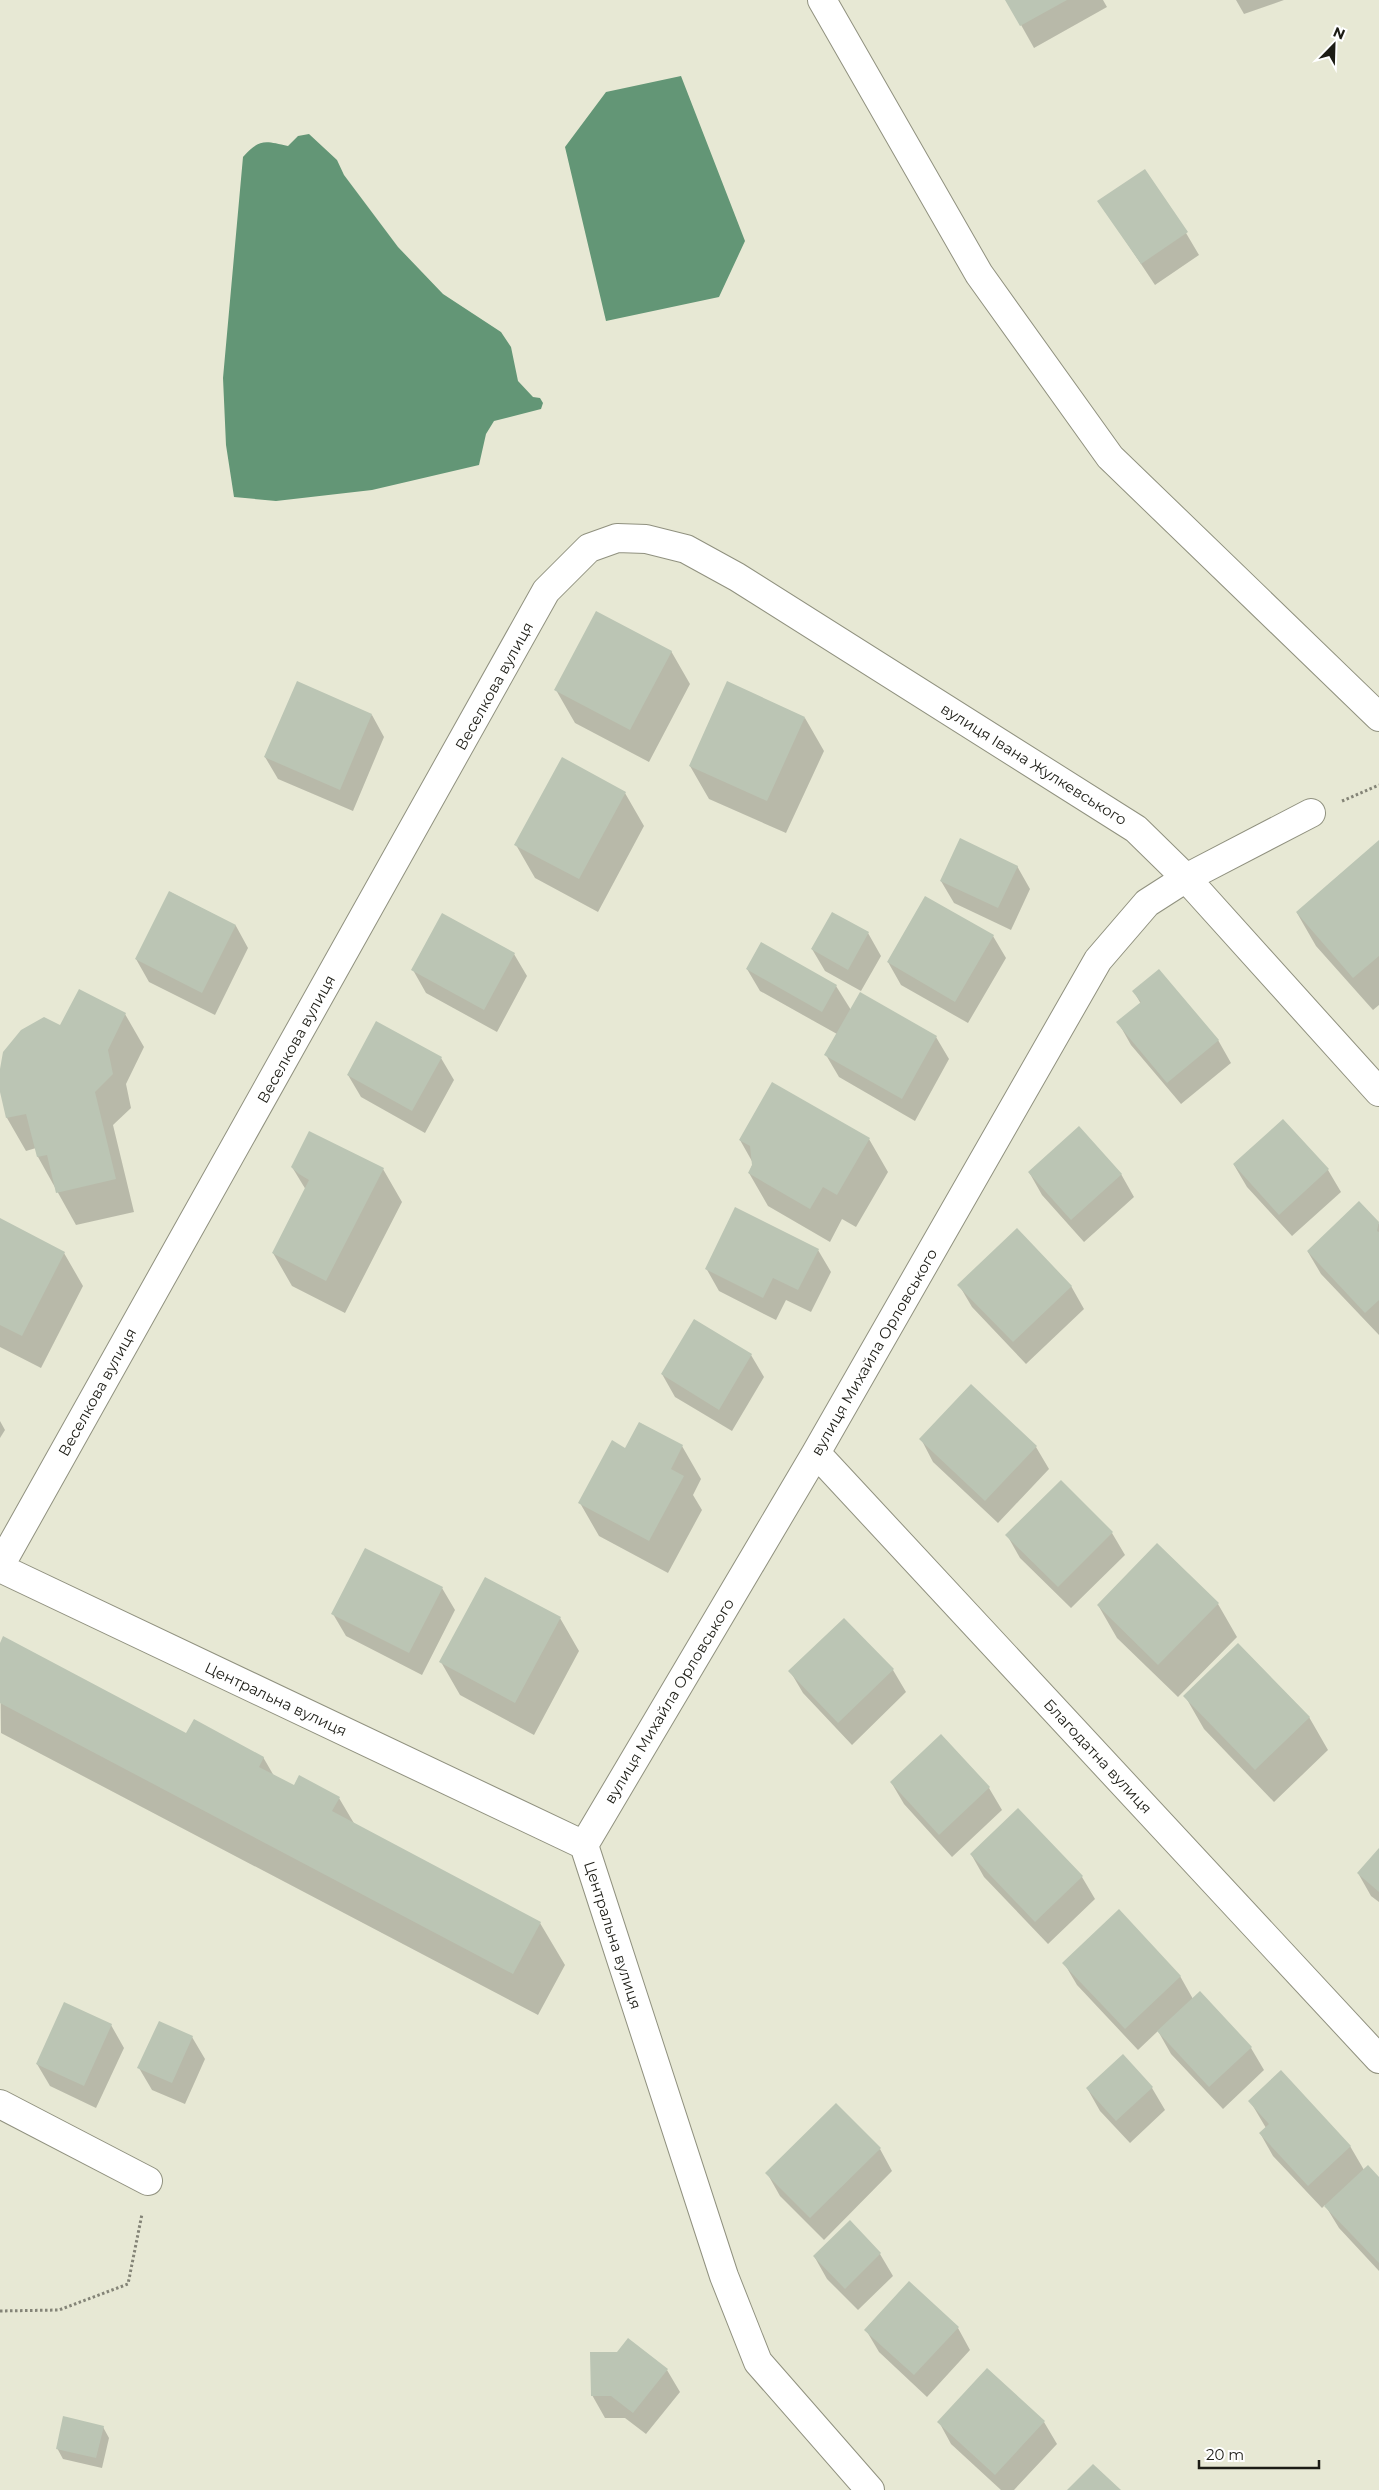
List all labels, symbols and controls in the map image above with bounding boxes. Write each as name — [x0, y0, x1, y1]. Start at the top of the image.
north arrow — [1309, 20, 1359, 70]
text: N — [1330, 23, 1348, 44]
street label: Веселкова вулиця — [451, 619, 537, 753]
street label: вулиця Івана Жулкевського — [937, 699, 1131, 829]
street label: Веселкова вулиця — [253, 972, 339, 1106]
street label: вулиця Михайла Орловського — [807, 1245, 941, 1459]
street label: Веселкова вулиця — [54, 1325, 140, 1459]
street label: вулиця Михайла Орловського — [600, 1595, 738, 1807]
street label: Центральна вулиця — [202, 1658, 350, 1740]
street label: Благодатна вулиця — [1040, 1695, 1156, 1817]
street label: Центральна вулиця — [580, 1859, 646, 2011]
scale bar — [1199, 2438, 1319, 2470]
text: 20 m — [1206, 2445, 1244, 2464]

